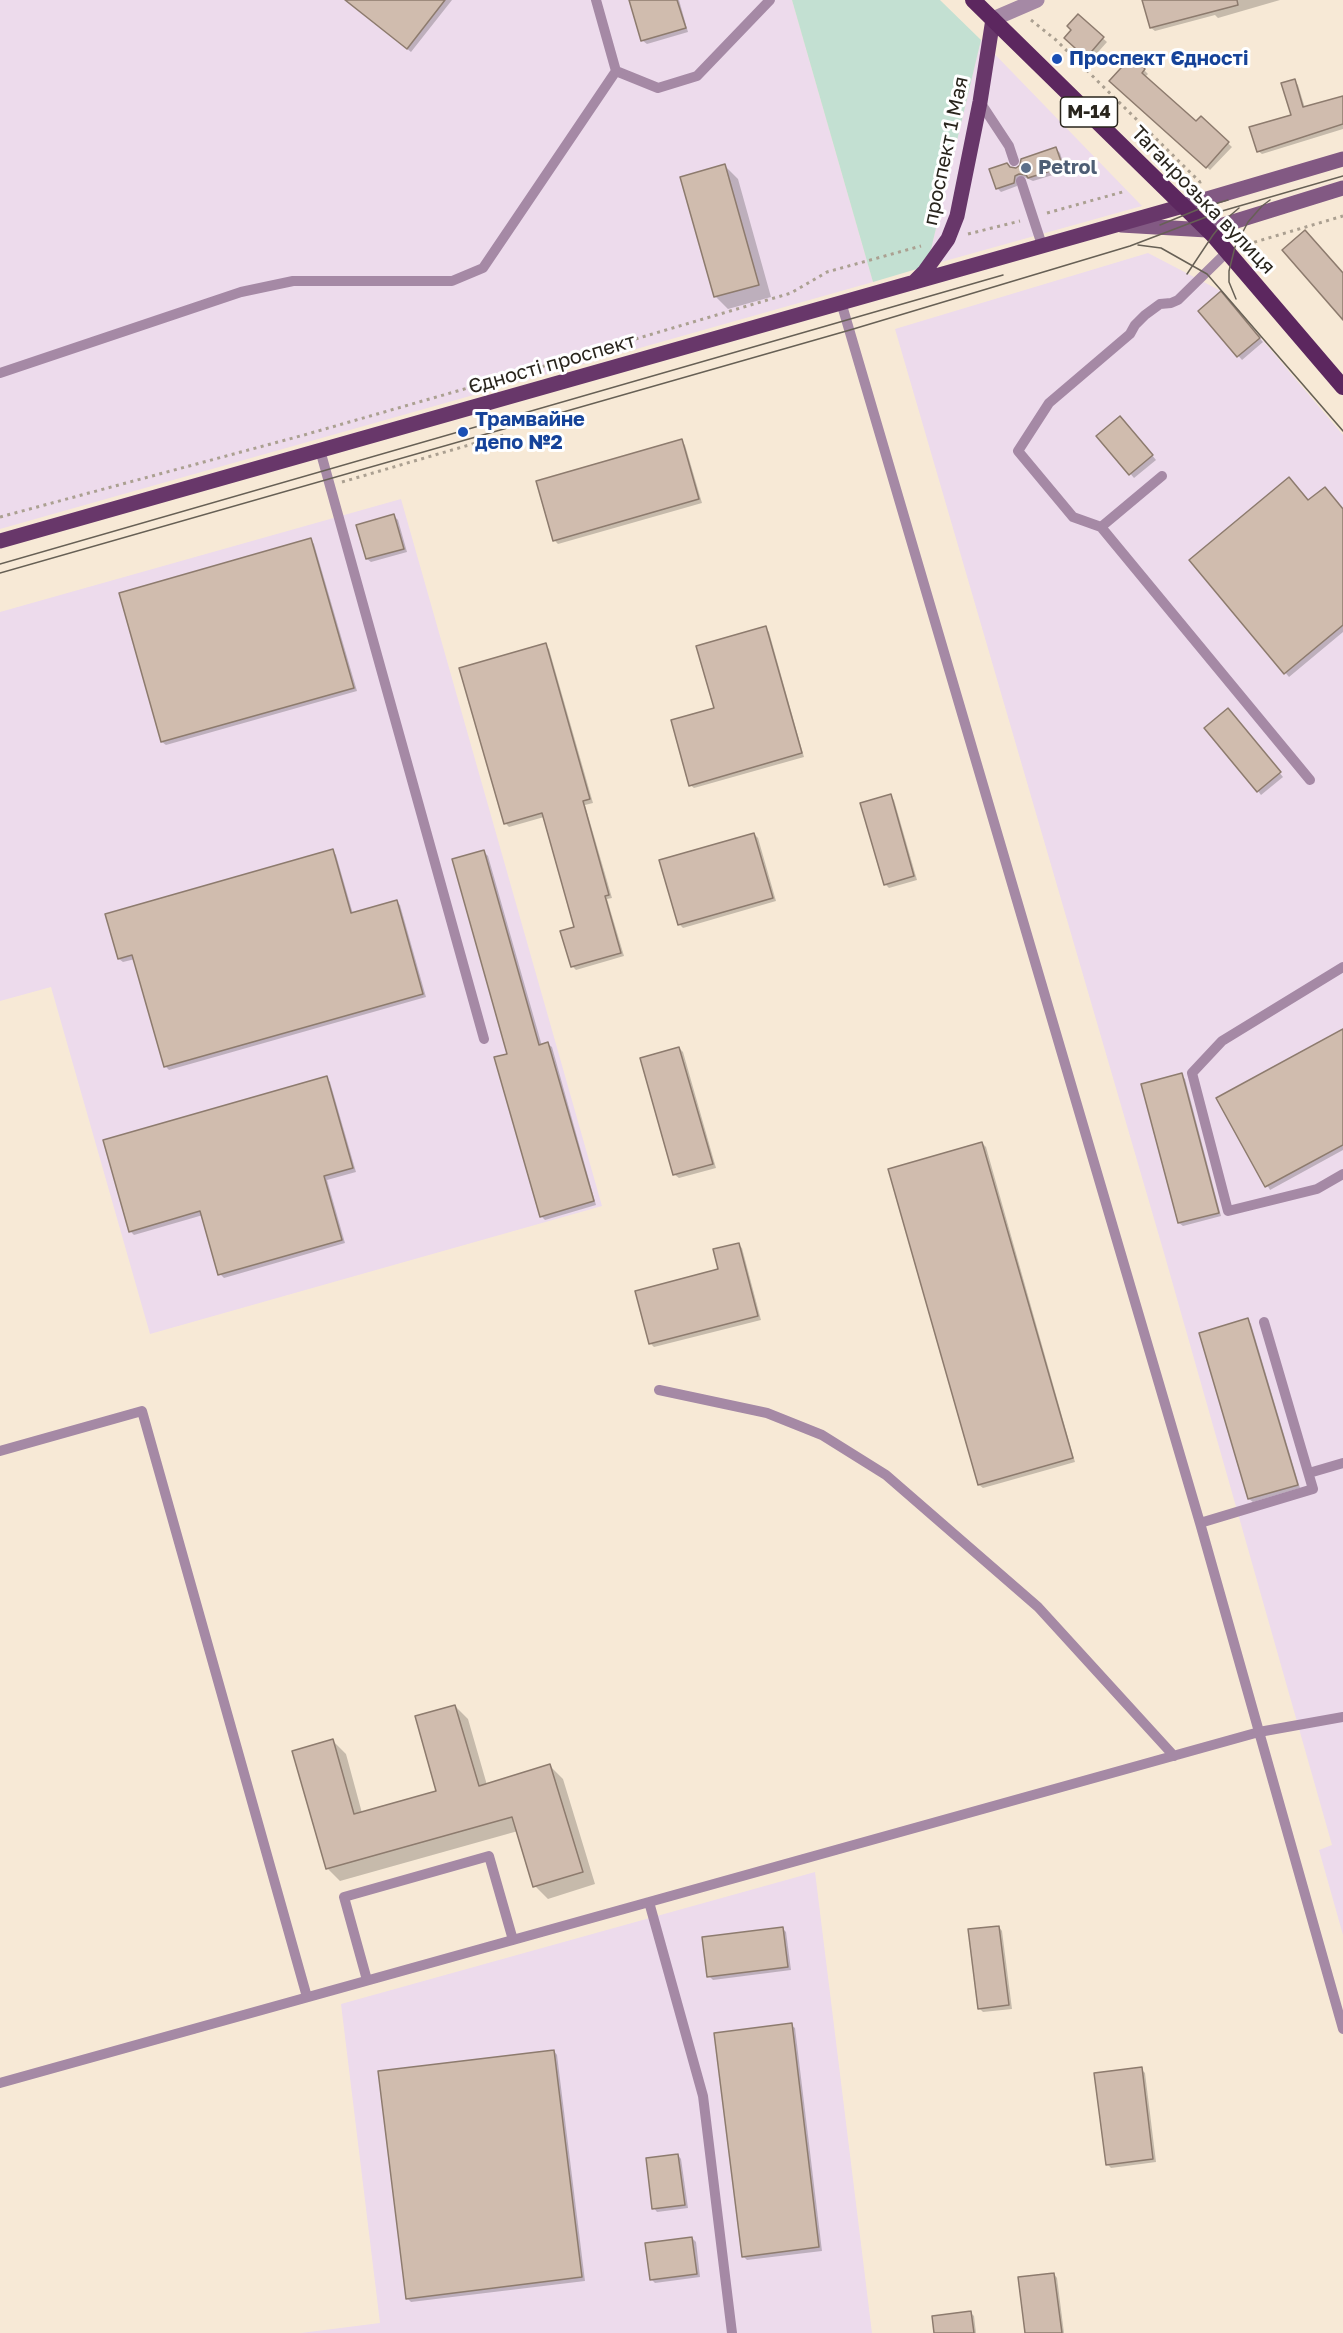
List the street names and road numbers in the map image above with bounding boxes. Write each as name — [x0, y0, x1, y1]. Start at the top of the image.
street label: проспект 1 Мая — [918, 74, 974, 228]
road number: М-14 — [1060, 97, 1118, 127]
street label: Таганрозька вулиця — [1126, 121, 1280, 279]
street label: Єдності проспект — [466, 329, 638, 399]

